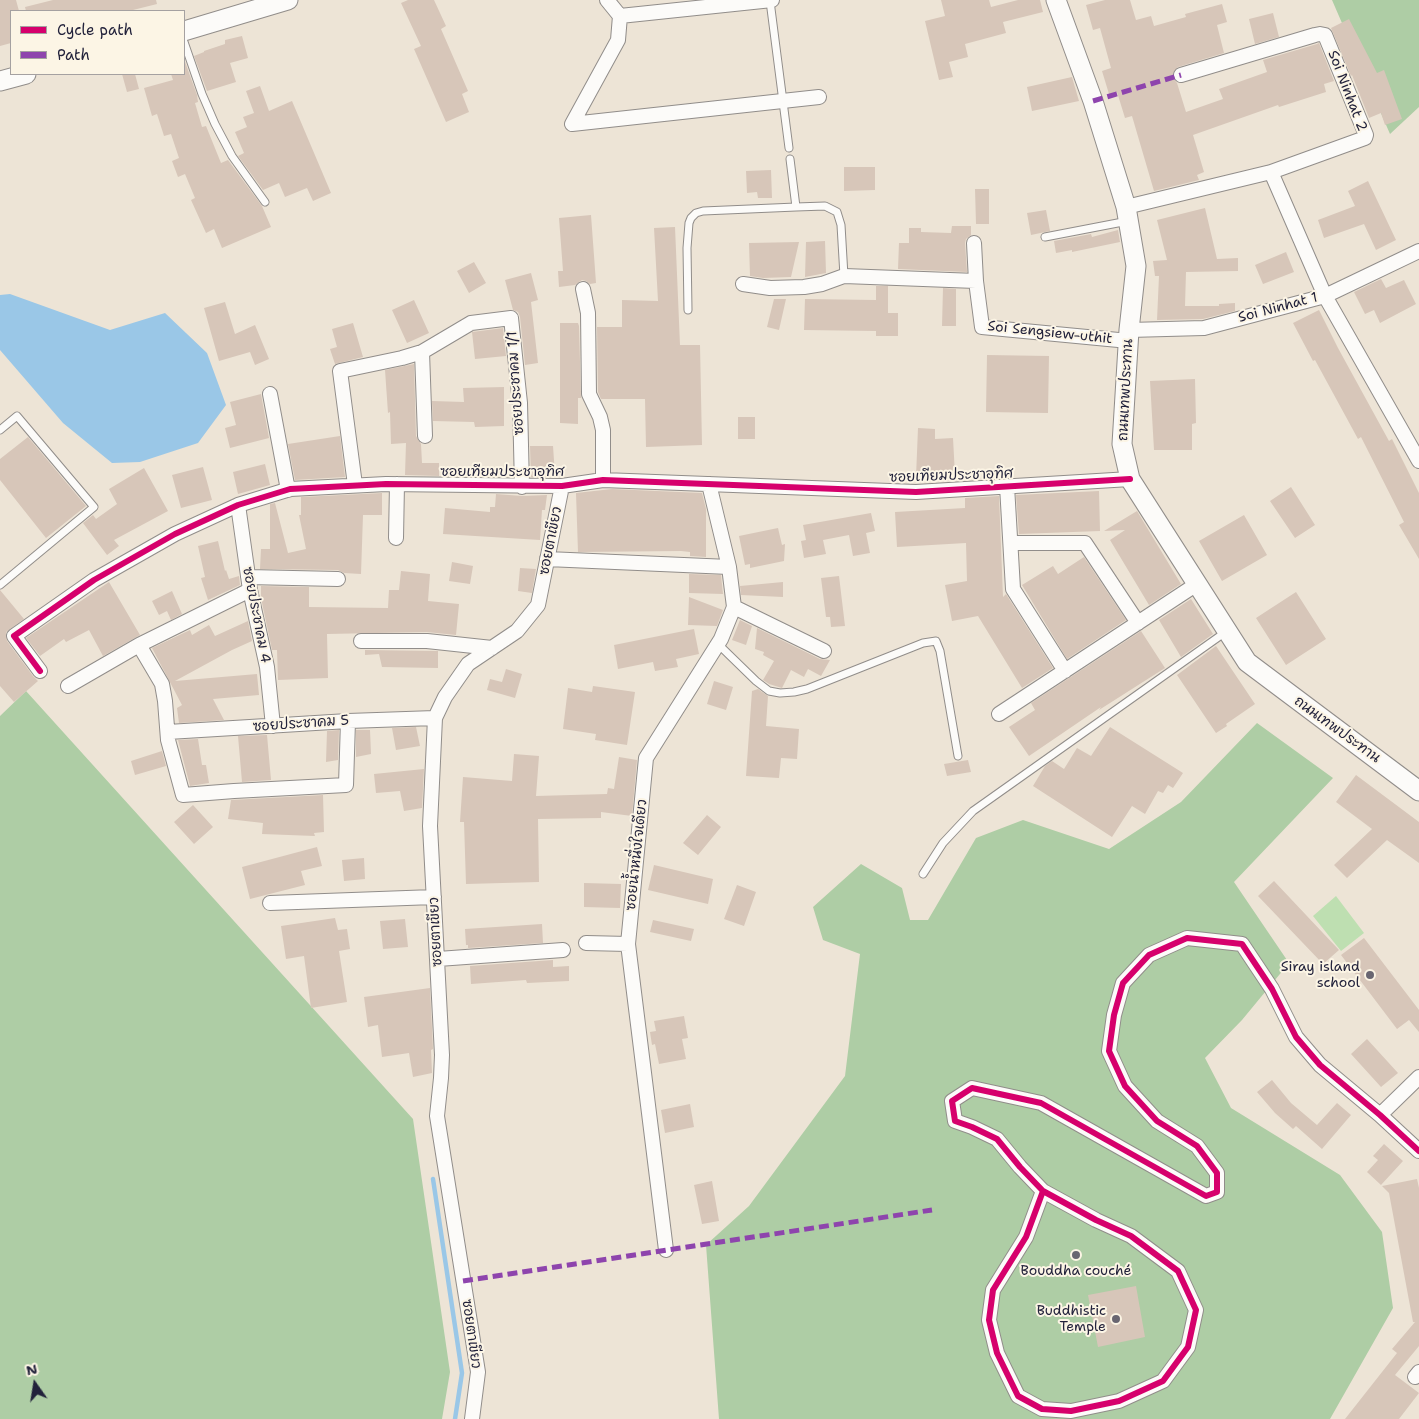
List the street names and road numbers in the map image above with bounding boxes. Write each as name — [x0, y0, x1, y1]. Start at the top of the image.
street label: Soi Ninhat 2 — [1324, 48, 1370, 134]
street label: Soi Ninhat 1 — [1236, 289, 1320, 327]
street label: Soi Sengsiew-uthit — [987, 318, 1113, 348]
street label: ซอยประชาคม 1/1 — [504, 331, 528, 435]
street label: ถนนเทพประทาน — [1115, 338, 1137, 442]
street label: ซอยเทียมประชาอุทิศ — [440, 464, 564, 480]
street label: ซอยเทียมประชาอุทิศ — [889, 465, 1013, 487]
street label: ซอยตาเขียว — [536, 505, 566, 577]
street label: ซอยประชาคม 4 — [238, 565, 274, 665]
street label: ถนนเทพประทาน — [1291, 693, 1383, 767]
street label: ซอยประชาคม 5 — [252, 712, 350, 736]
street label: ซอยน้ำหนึ่งใจเดียว — [623, 799, 651, 911]
street label: ซอยตาเขียว — [426, 897, 446, 967]
street label: ซอยตาเขียว — [458, 1298, 484, 1370]

